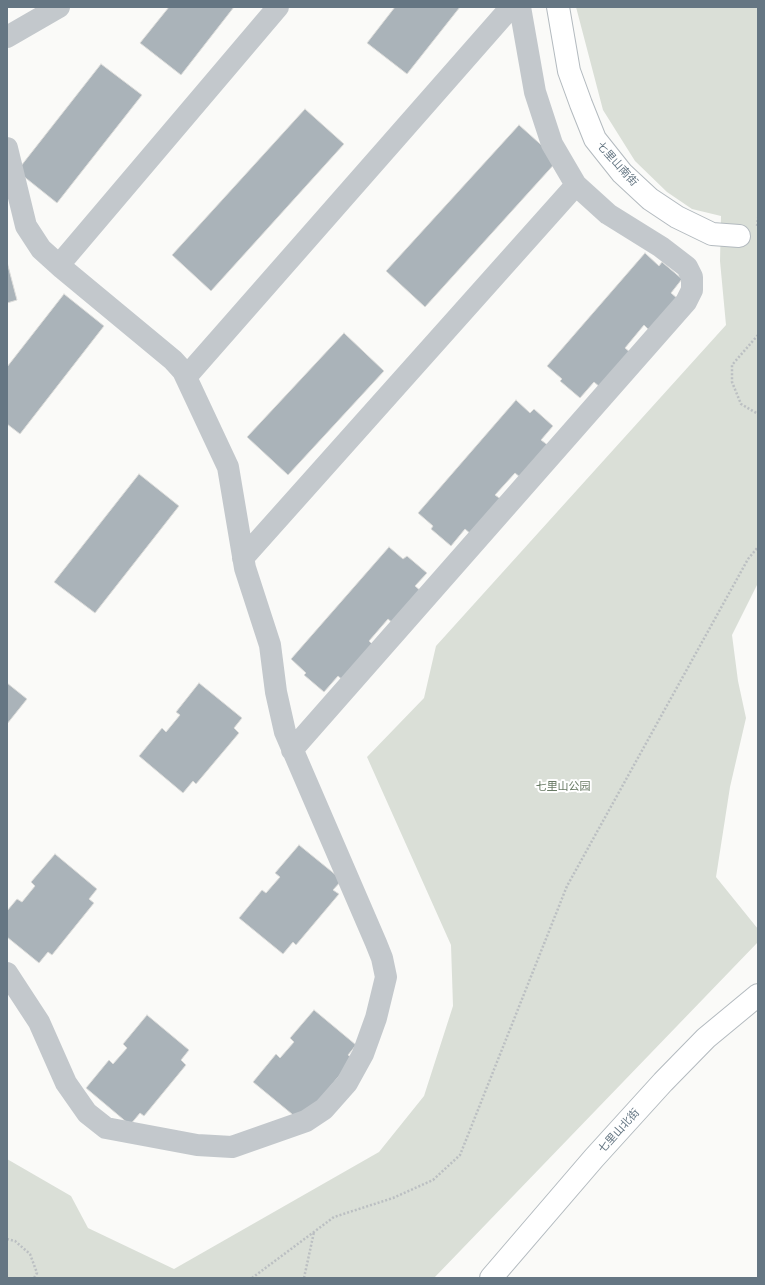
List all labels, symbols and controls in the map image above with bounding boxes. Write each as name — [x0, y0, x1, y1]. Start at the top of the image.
street label: 七里山南街 — [594, 139, 640, 189]
park label: 七里山公园 — [536, 780, 590, 794]
street label: 七里山北街 — [596, 1106, 642, 1156]

